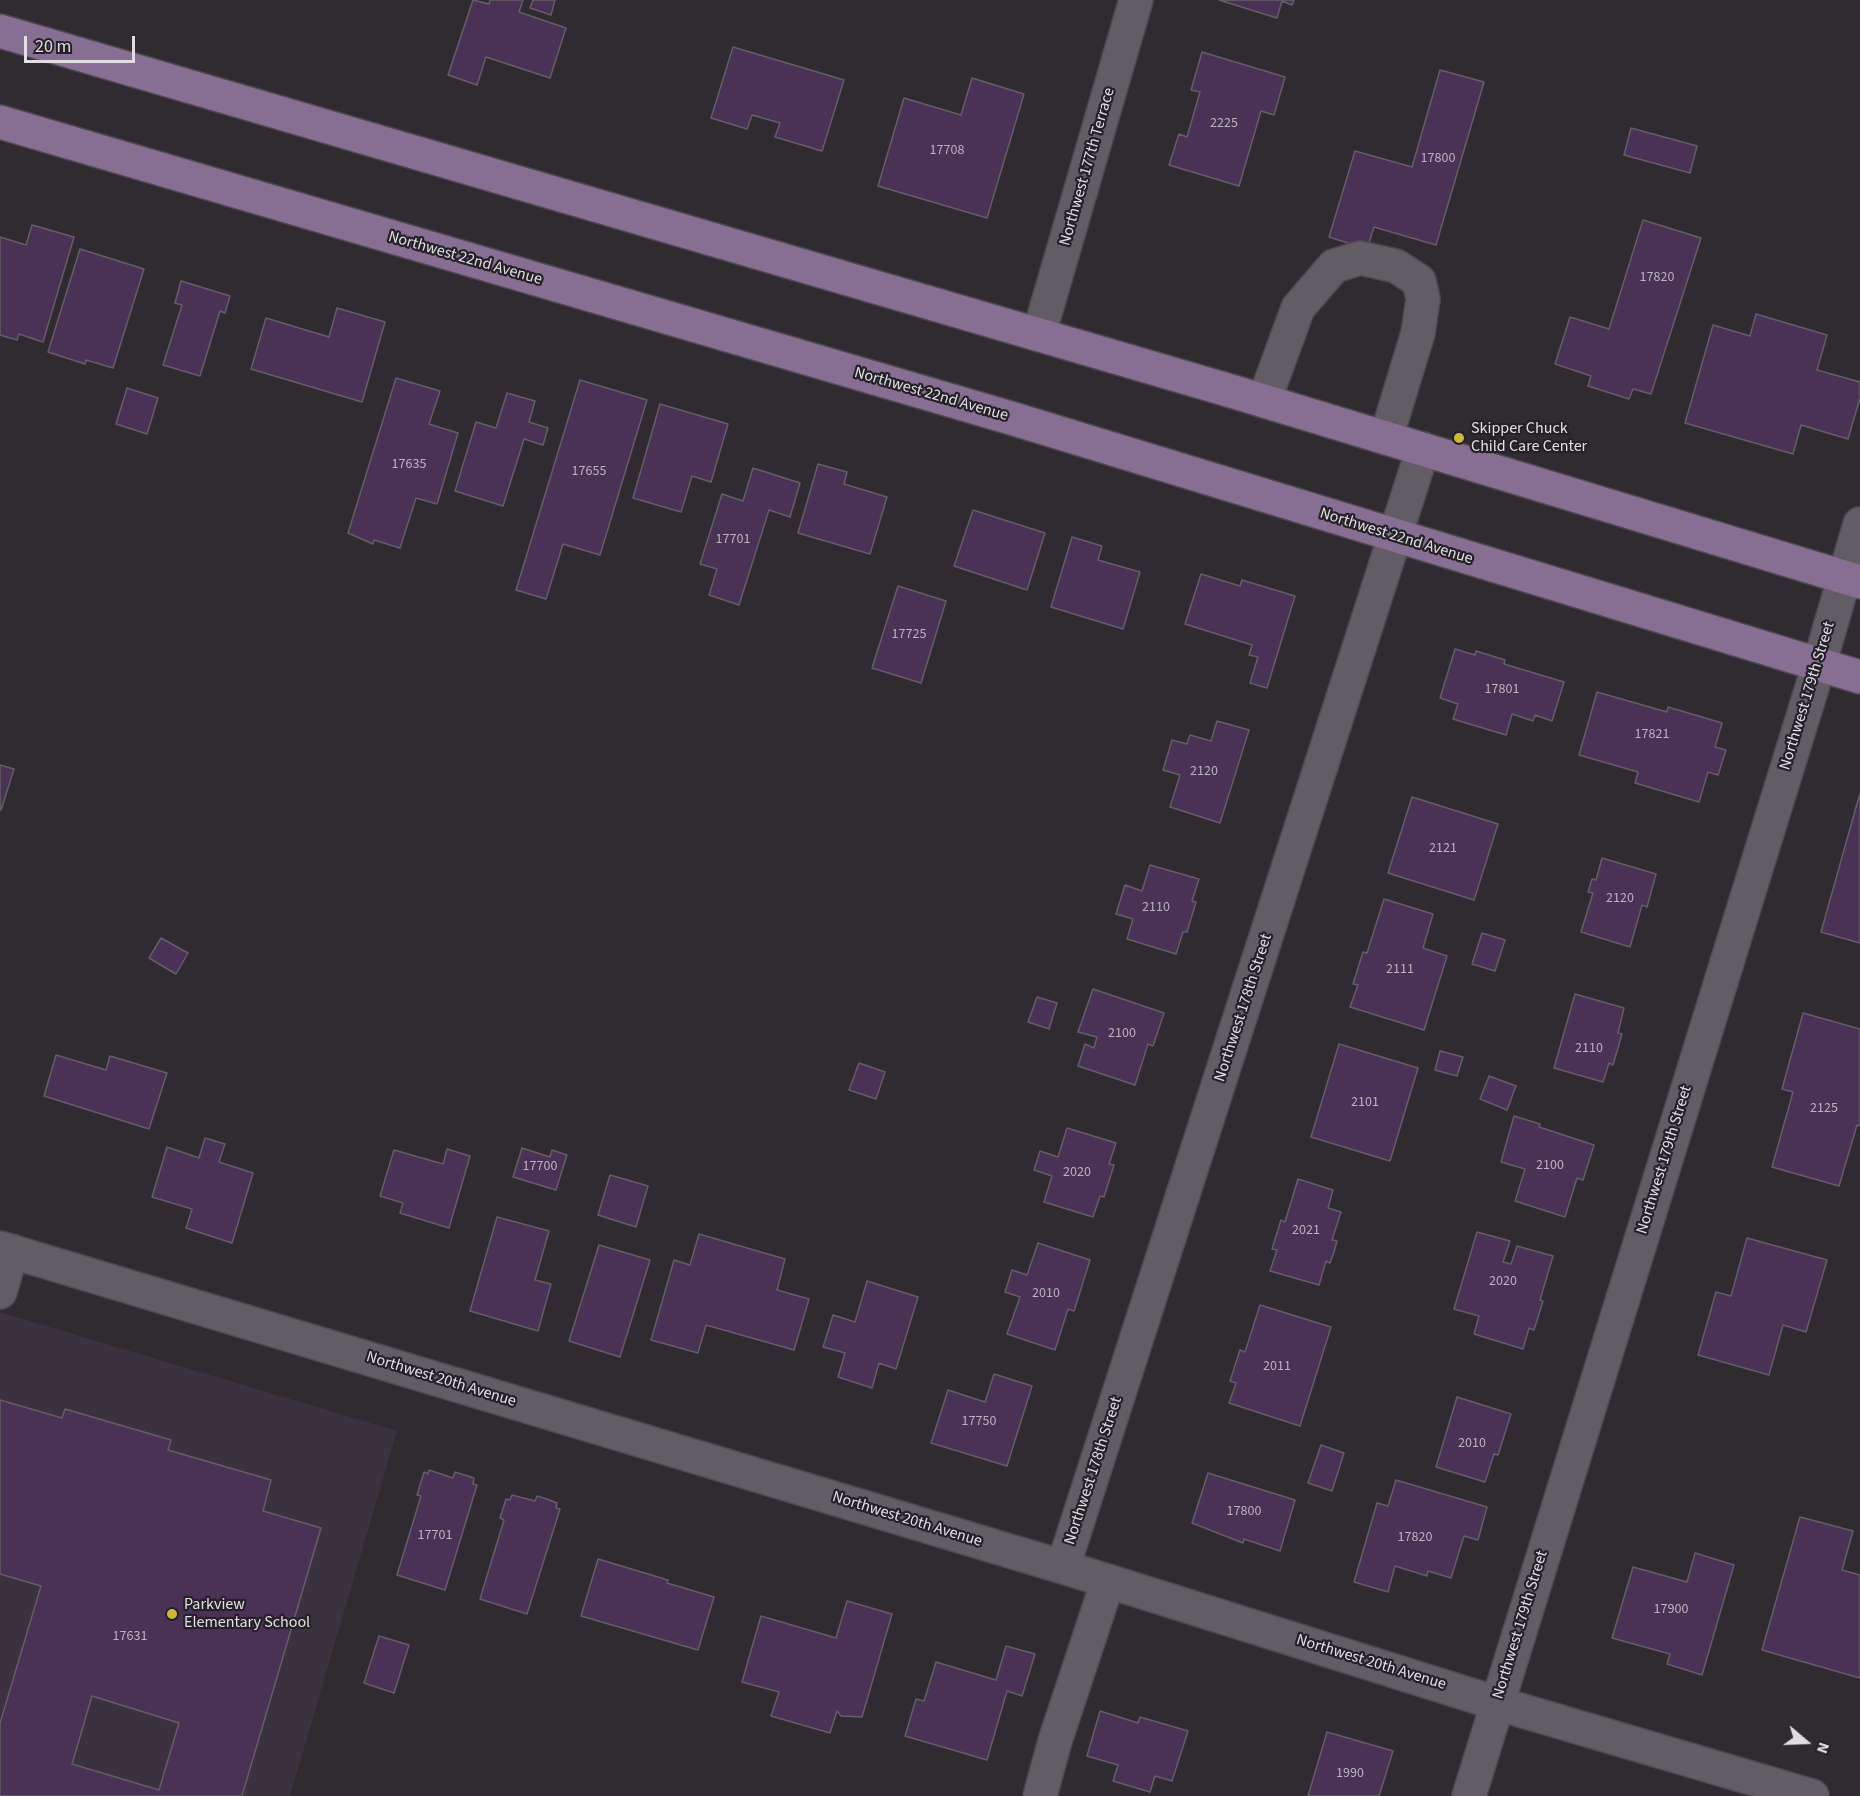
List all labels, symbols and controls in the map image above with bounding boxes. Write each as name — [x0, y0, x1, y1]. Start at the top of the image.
scale bar — [27, 24, 138, 62]
text: 20 m — [35, 34, 71, 59]
street label: Northwest 177th Terrace — [1056, 86, 1120, 248]
house number: 2225 — [1210, 116, 1238, 132]
house number: 17708 — [930, 143, 964, 159]
house number: 17800 — [1421, 151, 1455, 167]
street label: Northwest 22nd Avenue — [386, 228, 544, 290]
house number: 17820 — [1640, 270, 1674, 286]
street label: Northwest 22nd Avenue — [852, 364, 1010, 426]
place label: Skipper Chuck Child Care Center — [1471, 419, 1587, 457]
marker: Skipper Chuck Child Care Center — [1452, 431, 1466, 445]
house number: 17635 — [392, 457, 426, 473]
house number: 17655 — [572, 464, 606, 480]
street label: Northwest 22nd Avenue — [1317, 505, 1475, 569]
house number: 17701 — [716, 532, 750, 548]
street label: Northwest 179th Street — [1776, 619, 1840, 773]
house number: 17725 — [892, 627, 926, 643]
house number: 17801 — [1485, 682, 1519, 698]
house number: 17821 — [1635, 727, 1669, 743]
house number: 2120 — [1190, 764, 1218, 780]
house number: 2121 — [1429, 841, 1457, 857]
house number: 2120 — [1606, 891, 1634, 907]
house number: 2110 — [1142, 900, 1170, 916]
street label: Northwest 178th Street — [1211, 932, 1277, 1084]
house number: 2111 — [1386, 962, 1414, 978]
house number: 2100 — [1108, 1026, 1136, 1042]
house number: 2110 — [1575, 1041, 1603, 1057]
street label: Northwest 179th Street — [1633, 1083, 1697, 1237]
house number: 2101 — [1351, 1095, 1379, 1111]
house number: 2125 — [1810, 1101, 1838, 1117]
house number: 2100 — [1536, 1158, 1564, 1174]
house number: 17700 — [523, 1159, 557, 1175]
house number: 2020 — [1063, 1165, 1091, 1181]
house number: 2021 — [1292, 1223, 1320, 1239]
house number: 2020 — [1489, 1274, 1517, 1290]
house number: 2010 — [1032, 1286, 1060, 1302]
street label: Northwest 20th Avenue — [364, 1348, 518, 1412]
house number: 2011 — [1263, 1359, 1291, 1375]
street label: Northwest 178th Street — [1061, 1395, 1127, 1547]
house number: 17750 — [962, 1414, 996, 1430]
house number: 2010 — [1458, 1436, 1486, 1452]
street label: Northwest 20th Avenue — [830, 1488, 984, 1552]
house number: 17800 — [1227, 1504, 1261, 1520]
house number: 17701 — [418, 1528, 452, 1544]
house number: 17820 — [1398, 1530, 1432, 1546]
street label: Northwest 179th Street — [1489, 1548, 1553, 1702]
place label: Parkview Elementary School — [184, 1595, 310, 1633]
house number: 17900 — [1654, 1602, 1688, 1618]
marker: Parkview Elementary School — [165, 1607, 179, 1621]
house number: 17631 — [113, 1629, 147, 1645]
street label: Northwest 20th Avenue — [1294, 1631, 1448, 1695]
north arrow — [1776, 1712, 1836, 1772]
text: N — [1811, 1739, 1835, 1756]
house number: 1990 — [1336, 1766, 1364, 1782]

